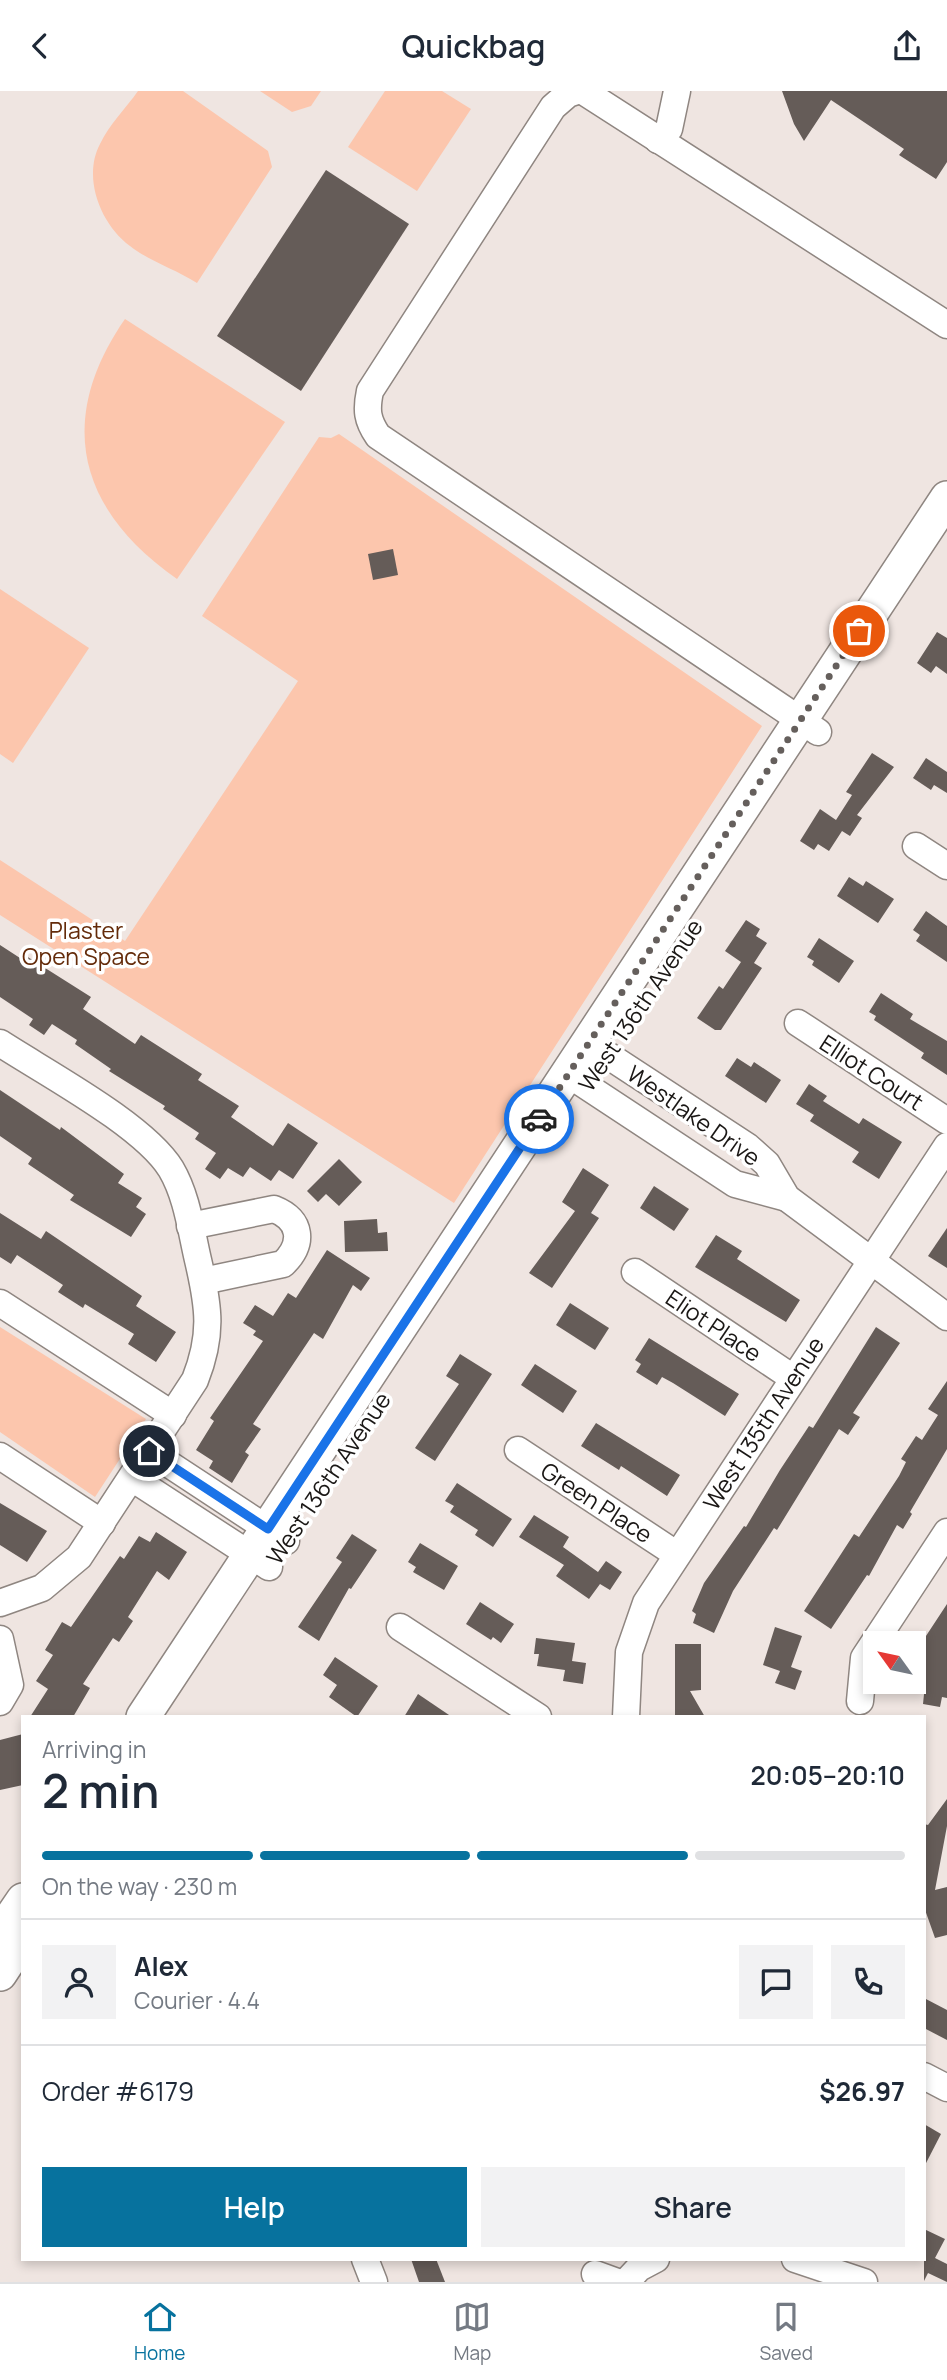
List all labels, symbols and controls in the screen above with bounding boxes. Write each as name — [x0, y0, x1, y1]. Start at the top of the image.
text: Quickbag — [402, 24, 545, 68]
icon: back — [21, 27, 59, 65]
icon: share — [888, 27, 926, 65]
pin — [829, 601, 889, 661]
icon: bag — [840, 612, 878, 650]
street label: West 136th Avenue — [570, 912, 710, 1098]
park label: Plaster Open Space — [22, 914, 150, 972]
street label: Elliot Court — [814, 1026, 930, 1118]
street label: Westlake Drive — [621, 1057, 767, 1173]
courier — [504, 1084, 574, 1154]
icon: car — [520, 1100, 558, 1138]
street label: Eliot Place — [660, 1281, 768, 1369]
street label: West 135th Avenue — [695, 1330, 831, 1516]
street label: West 136th Avenue — [258, 1385, 398, 1571]
pin — [119, 1421, 179, 1481]
icon: home — [130, 1432, 168, 1470]
street label: Green Place — [535, 1454, 659, 1550]
north arrow — [863, 1631, 926, 1694]
map controls — [863, 1631, 926, 1694]
text: Arriving in — [42, 1733, 147, 1765]
text: 20:05–20:10 — [750, 1757, 905, 1793]
text: 2 min — [42, 1759, 159, 1822]
text: On the way · 230 m — [42, 1870, 237, 1902]
button: person — [42, 1945, 116, 2019]
button: chat — [739, 1945, 813, 2019]
button: phone — [831, 1945, 905, 2019]
text: Alex — [134, 1948, 188, 1984]
text: Courier · 4.4 — [134, 1984, 260, 2016]
text: Order #6179 — [42, 2073, 194, 2109]
text: $26.97 — [819, 2073, 905, 2109]
button: Help — [42, 2167, 467, 2247]
button: Share — [481, 2167, 905, 2247]
tab: Home — [134, 2298, 185, 2366]
tab: Map — [453, 2298, 491, 2366]
tab: Saved — [759, 2298, 813, 2366]

